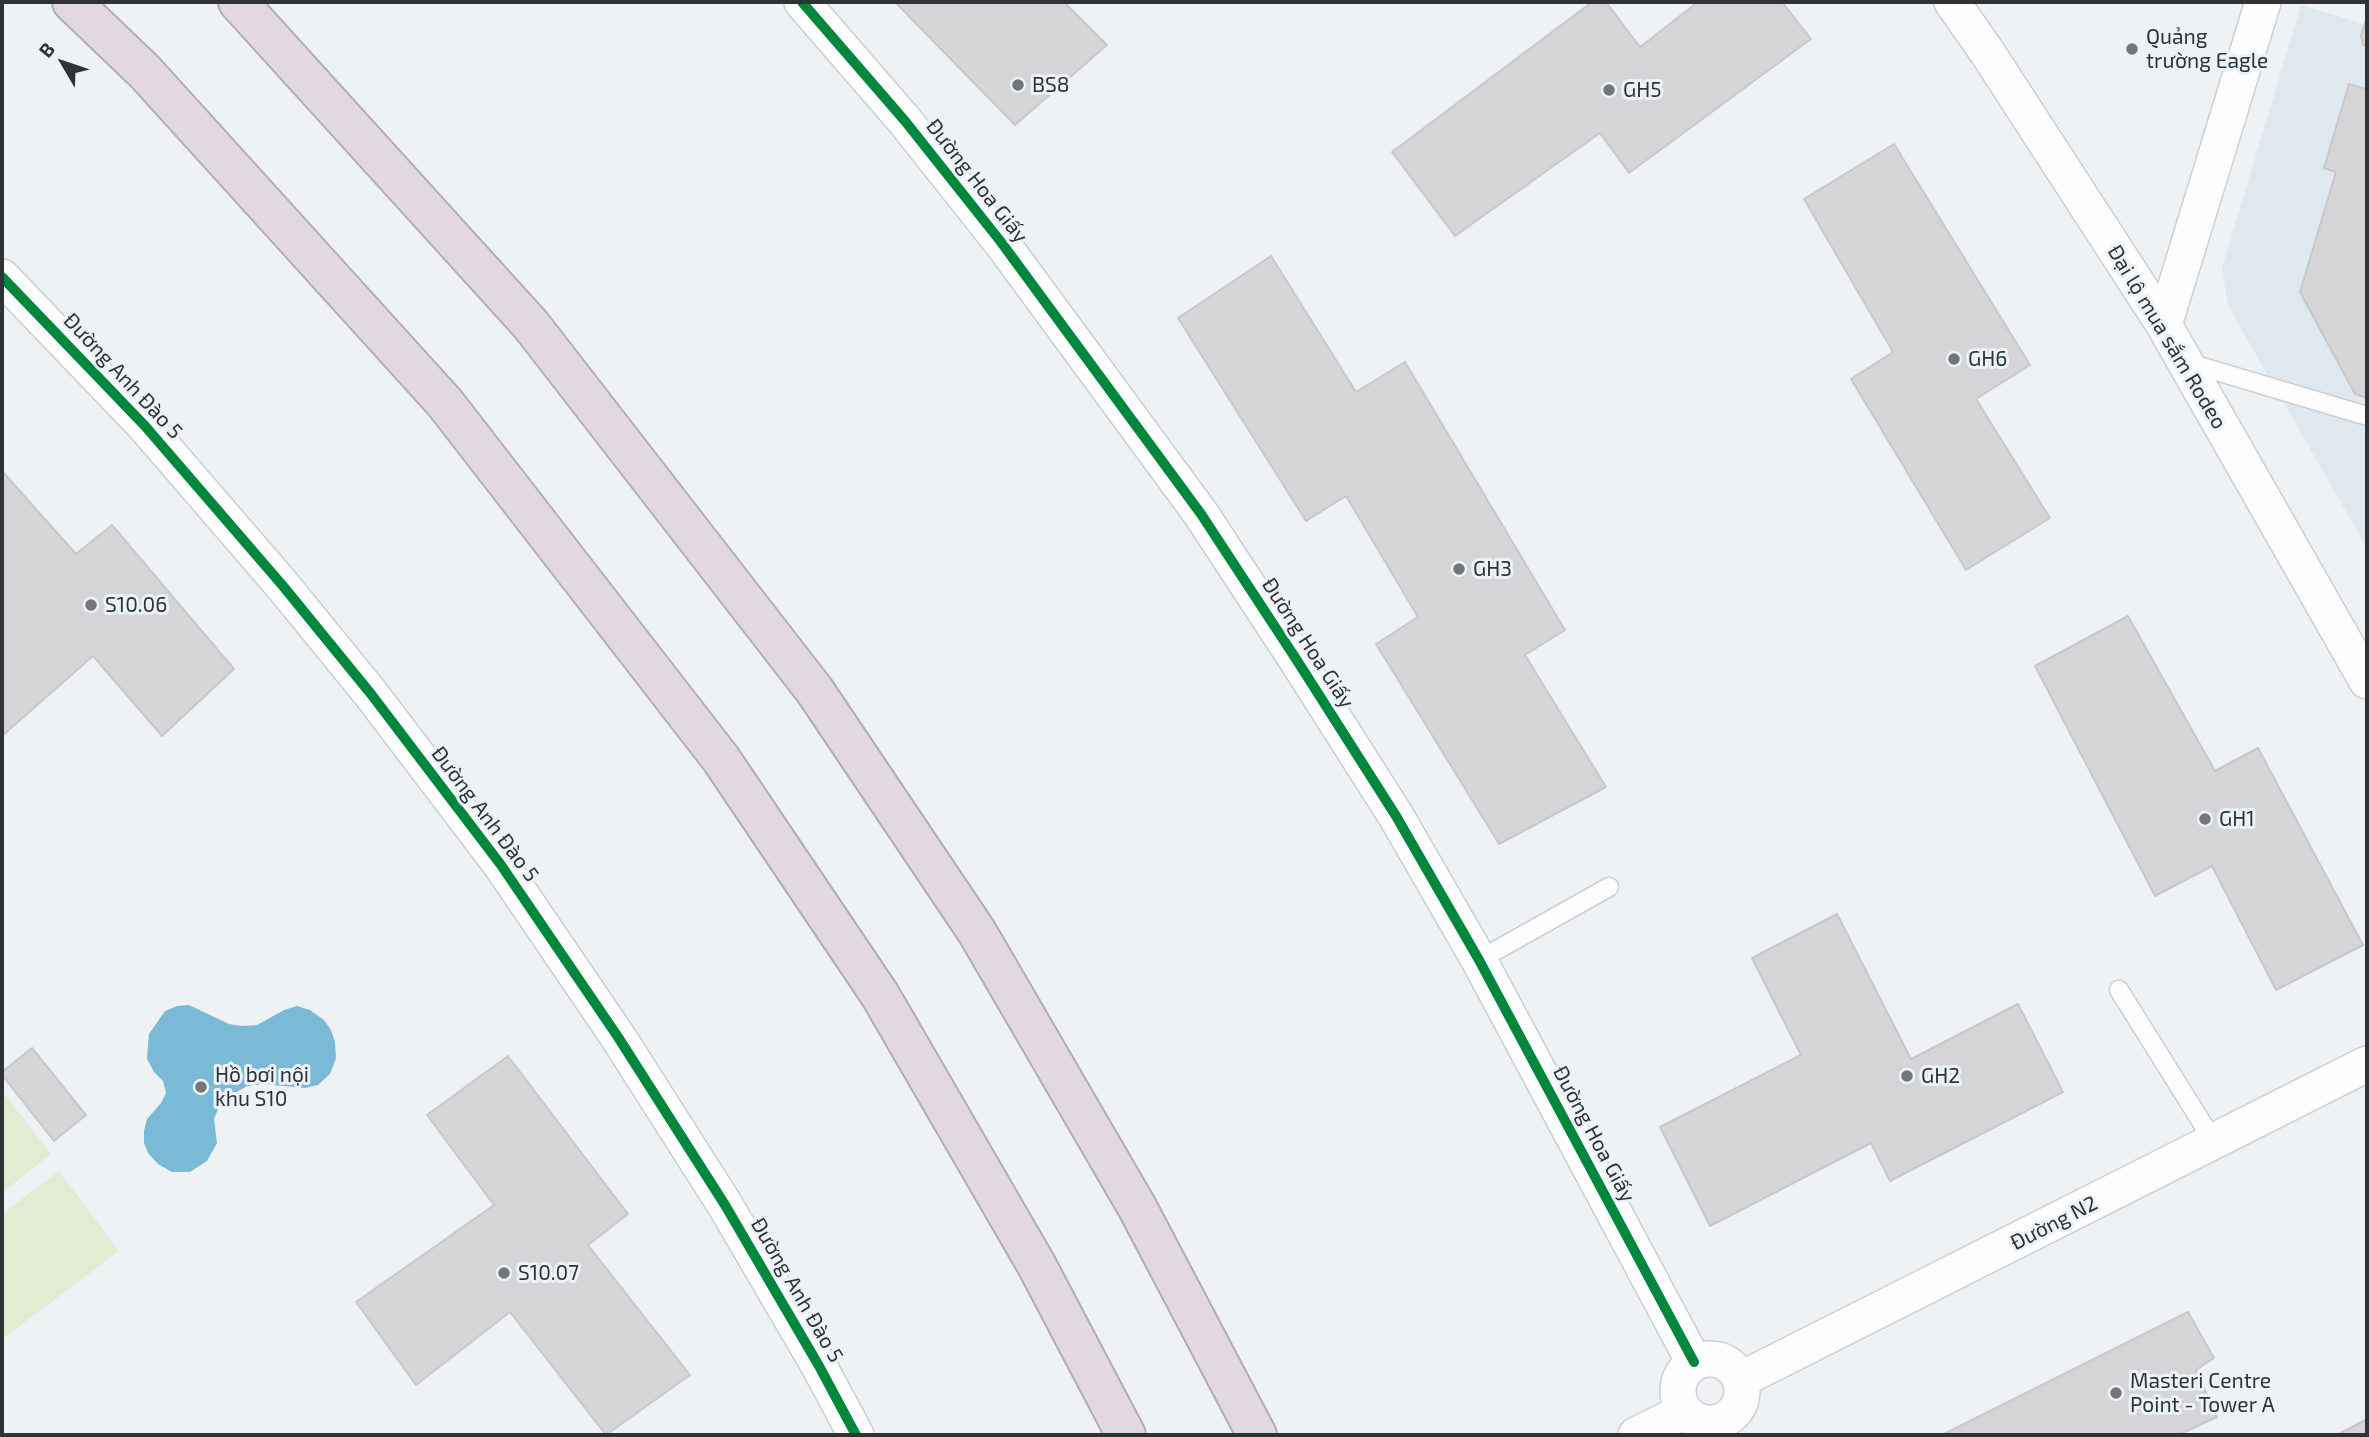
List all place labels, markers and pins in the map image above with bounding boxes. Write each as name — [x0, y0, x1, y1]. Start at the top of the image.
place label: Quảng trường Eagle — [2146, 24, 2268, 74]
marker: Quảng trường Eagle — [2124, 41, 2140, 57]
place label: BS8 — [1032, 72, 1070, 98]
marker: BS8 — [1010, 77, 1026, 93]
place label: GH5 — [1623, 77, 1661, 103]
marker: GH5 — [1601, 82, 1617, 98]
place label: GH6 — [1968, 346, 2007, 372]
marker: GH6 — [1946, 351, 1962, 367]
place label: GH3 — [1473, 556, 1512, 582]
marker: GH3 — [1451, 561, 1467, 577]
place label: S10.06 — [105, 592, 167, 618]
marker: S10.06 — [83, 597, 99, 613]
place label: GH1 — [2219, 806, 2255, 832]
marker: GH1 — [2197, 811, 2213, 827]
place label: Hồ bơi nội khu S10 — [215, 1062, 309, 1112]
place label: GH2 — [1921, 1063, 1960, 1089]
marker: GH2 — [1899, 1068, 1915, 1084]
marker: Hồ bơi nội khu S10 — [193, 1079, 209, 1095]
place label: S10.07 — [518, 1260, 579, 1286]
marker: S10.07 — [496, 1265, 512, 1281]
place label: Masteri Centre Point - Tower A — [2130, 1368, 2275, 1418]
marker: Masteri Centre Point - Tower A — [2108, 1385, 2124, 1401]

